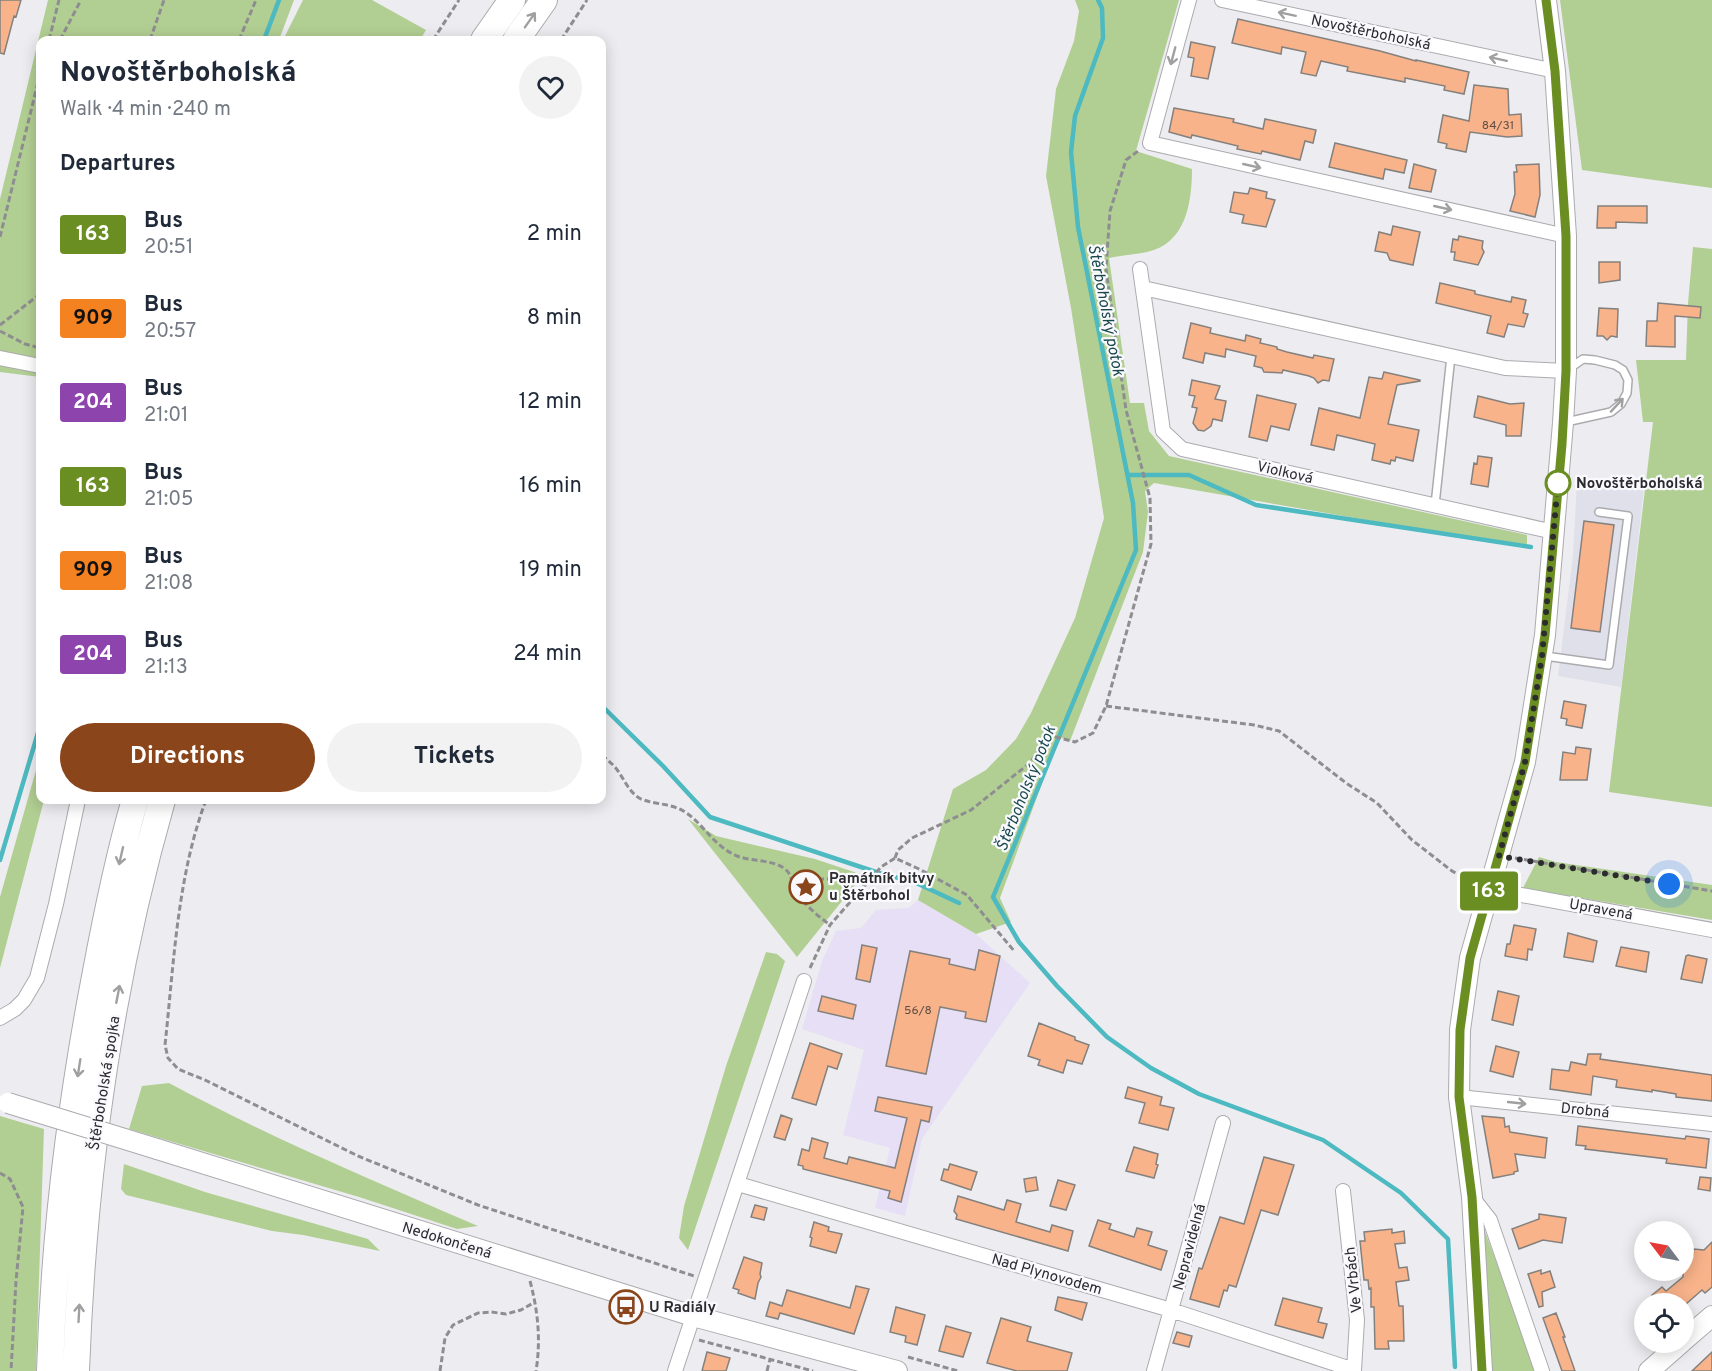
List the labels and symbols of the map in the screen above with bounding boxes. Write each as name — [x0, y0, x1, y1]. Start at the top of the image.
one-way arrow — [1278, 8, 1297, 19]
street label: Novoštěrboholská — [1309, 12, 1432, 55]
one-way arrow — [524, 13, 536, 29]
one-way arrow — [1167, 47, 1179, 66]
one-way arrow — [1489, 53, 1508, 64]
house number: 84/31 — [1482, 118, 1514, 134]
one-way arrow — [1242, 161, 1261, 172]
one-way arrow — [1433, 203, 1452, 215]
water label: Štěrboholský potok — [1082, 243, 1130, 379]
one-way arrow — [1610, 398, 1624, 413]
street label: Violková — [1255, 458, 1315, 489]
marker: Novoštěrboholská — [1545, 470, 1571, 496]
place label: Novoštěrboholská — [1576, 475, 1703, 494]
water label: Štěrboholský potok — [991, 721, 1061, 854]
one-way arrow — [114, 846, 126, 865]
place icon: Památník bitvy u Štěrbohol — [788, 869, 824, 905]
your location — [1654, 869, 1684, 899]
place label: Památník bitvy u Štěrbohol — [829, 870, 935, 906]
line badge: 163 — [1454, 872, 1524, 910]
street label: Upravená — [1567, 896, 1634, 925]
one-way arrow — [113, 985, 124, 1005]
house number: 56/8 — [904, 1003, 932, 1019]
street label: Štěrboholská spojka — [83, 1014, 126, 1152]
one-way arrow — [73, 1058, 84, 1077]
one-way arrow — [1507, 1098, 1527, 1109]
street label: Drobná — [1560, 1099, 1610, 1124]
street label: Nepravidelná — [1170, 1202, 1211, 1293]
street label: Nedokončená — [399, 1219, 494, 1264]
north arrow — [1634, 1221, 1694, 1281]
street label: Ve Vrbách — [1342, 1246, 1367, 1314]
street label: Nad Plynovodem — [989, 1251, 1104, 1300]
bus stop icon: U Radiály — [608, 1289, 644, 1325]
place label: U Radiály — [649, 1299, 716, 1318]
one-way arrow — [73, 1303, 84, 1323]

